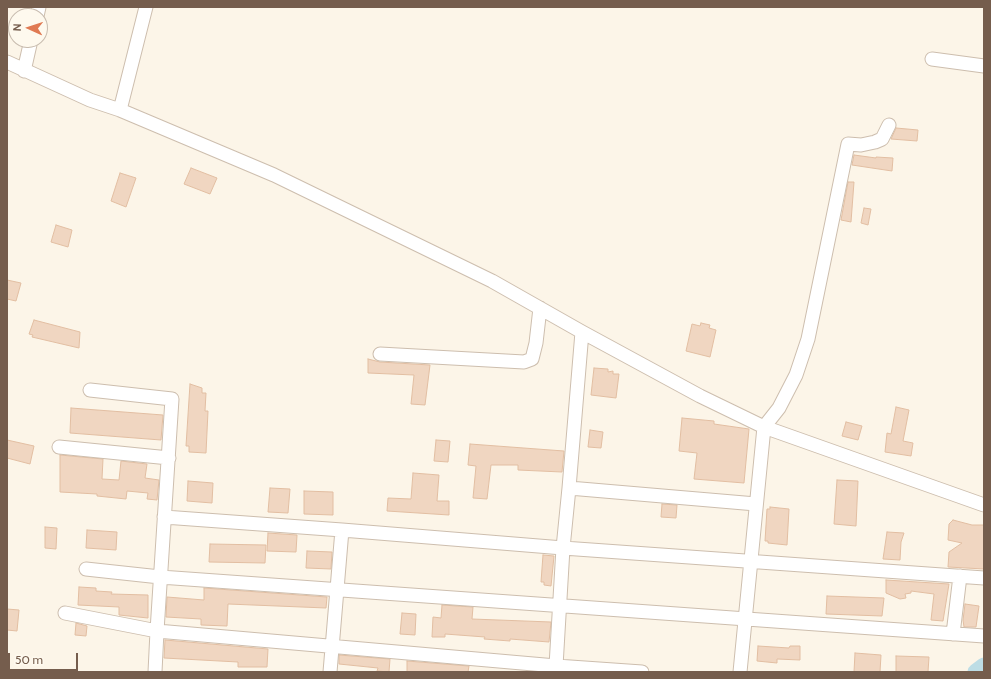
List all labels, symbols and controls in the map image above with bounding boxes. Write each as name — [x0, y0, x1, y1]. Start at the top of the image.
north arrow — [8, 8, 48, 48]
text: N — [10, 23, 24, 32]
scale bar — [10, 645, 80, 671]
text: 50 m — [15, 652, 43, 667]

